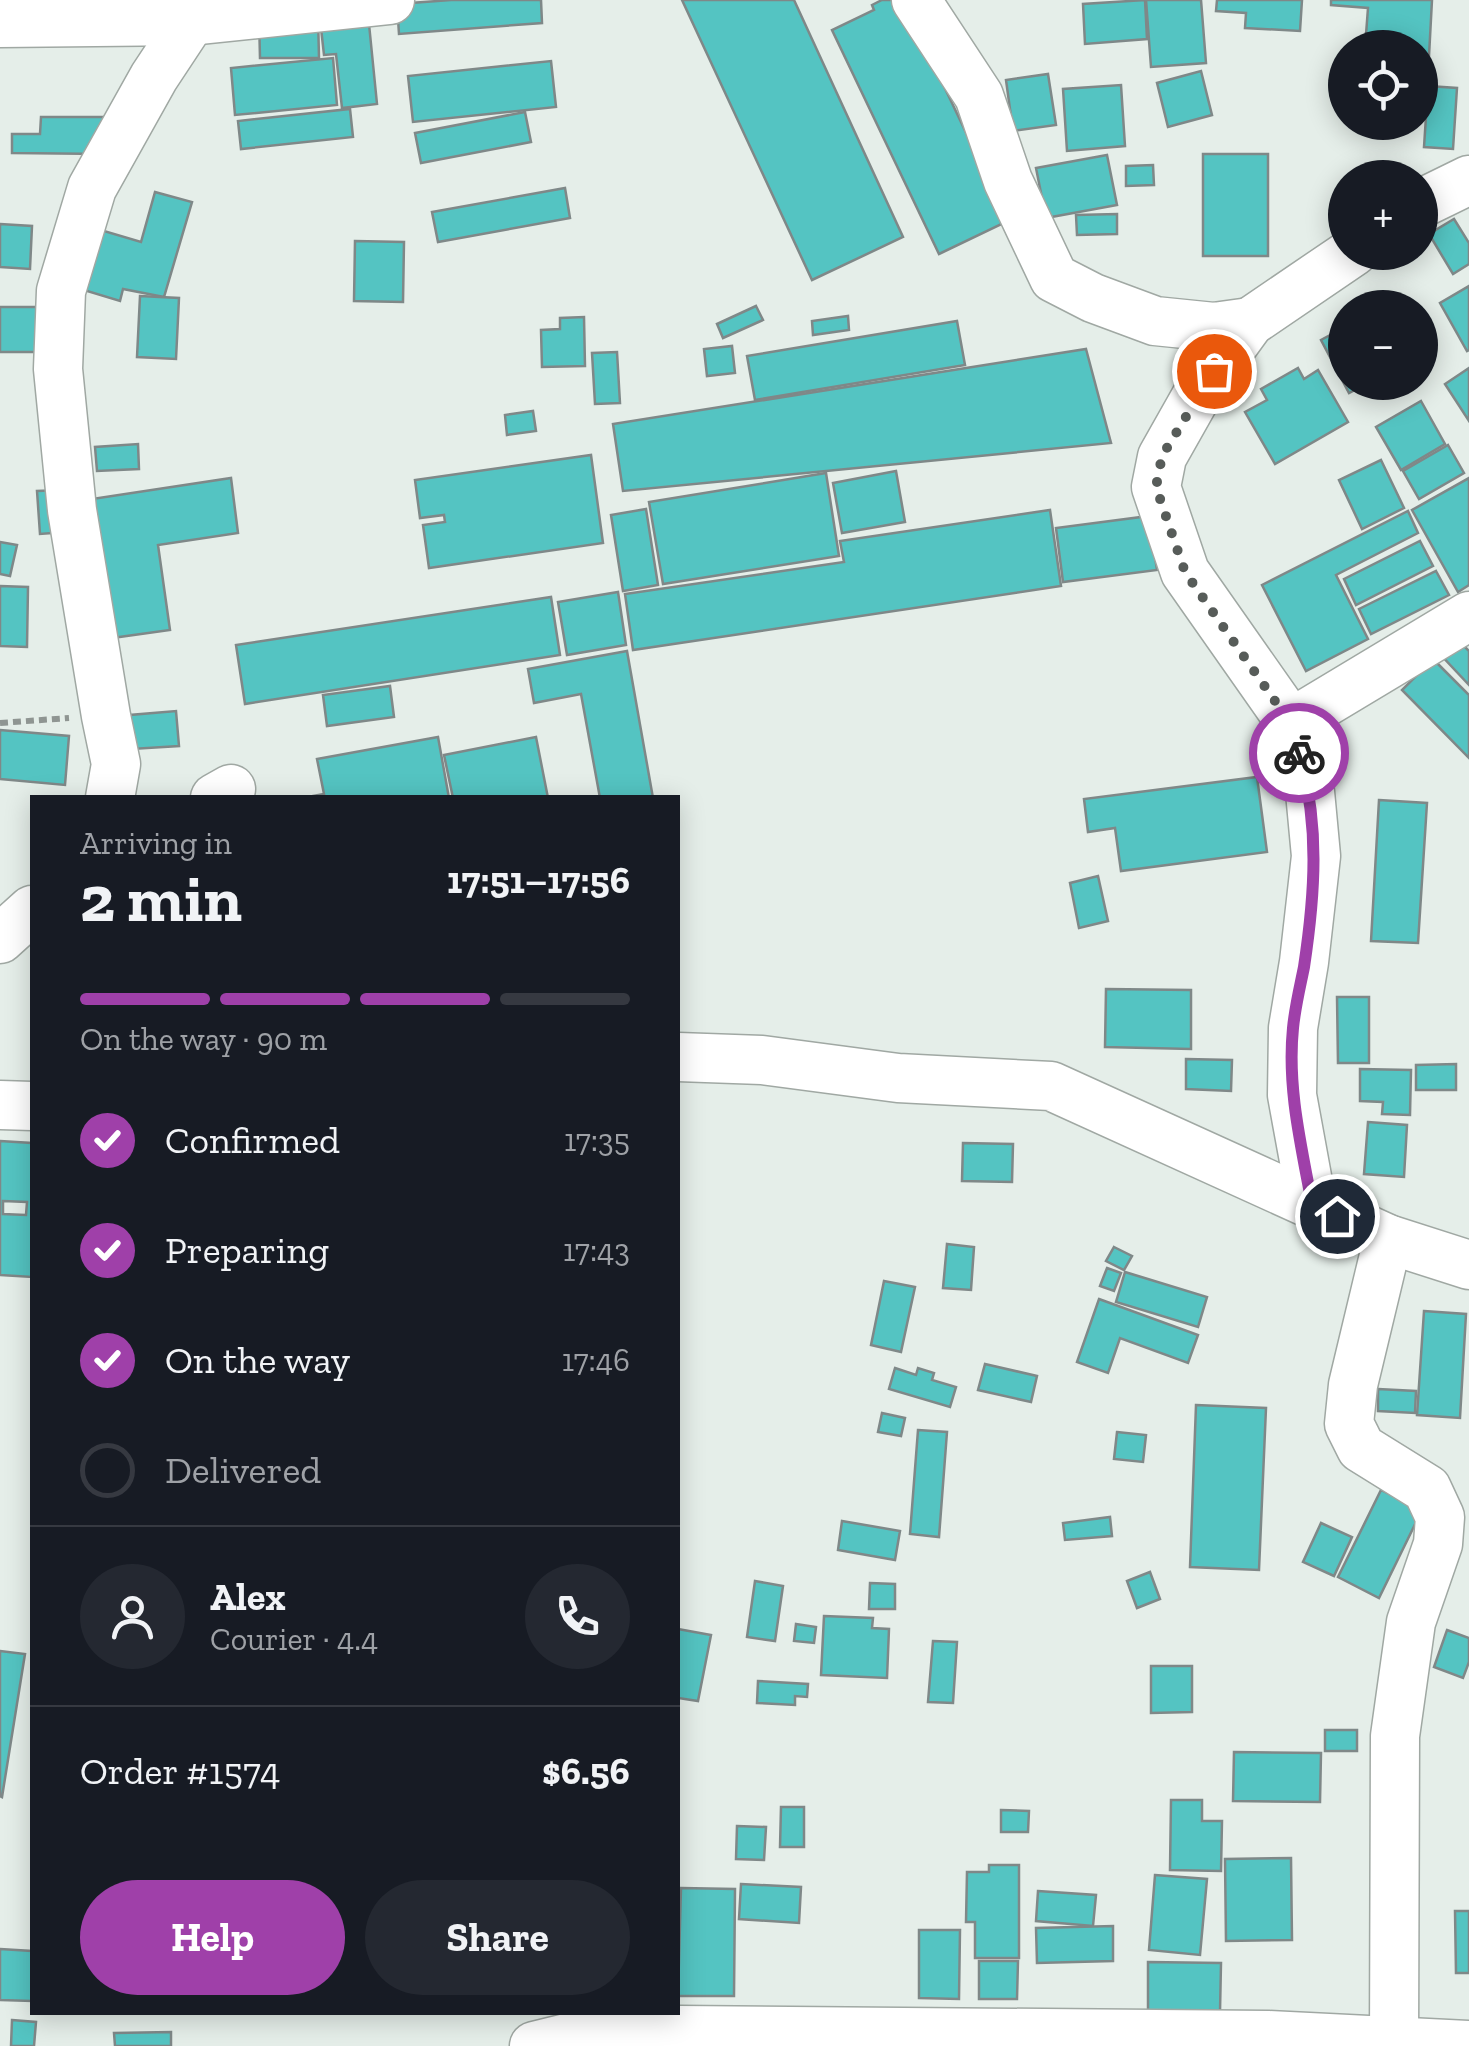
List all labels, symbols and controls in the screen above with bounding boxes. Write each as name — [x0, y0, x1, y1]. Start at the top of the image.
map controls — [1328, 30, 1438, 400]
button: locate — [1328, 30, 1438, 140]
button: + — [1328, 160, 1438, 270]
button: − — [1328, 290, 1438, 400]
pin — [1172, 329, 1257, 414]
icon: bag — [1187, 344, 1242, 399]
courier — [1249, 703, 1349, 803]
icon: bike — [1272, 726, 1327, 781]
text: Arriving in — [80, 824, 232, 862]
text: 17:51–17:56 — [447, 857, 630, 903]
text: 2 min — [80, 860, 242, 938]
text: On the way · 90 m — [80, 1020, 327, 1058]
icon: check — [80, 1113, 135, 1168]
text: Confirmed — [165, 1117, 340, 1163]
text: 17:35 — [564, 1121, 630, 1159]
pin — [1295, 1174, 1380, 1259]
icon: home — [1310, 1189, 1365, 1244]
icon: check — [80, 1223, 135, 1278]
text: Preparing — [165, 1227, 329, 1273]
text: 17:43 — [563, 1231, 630, 1269]
icon: check — [80, 1333, 135, 1388]
text: On the way — [165, 1337, 350, 1383]
text: 17:46 — [562, 1341, 630, 1379]
text: Delivered — [165, 1447, 321, 1493]
button: person — [80, 1564, 185, 1669]
button: phone — [525, 1564, 630, 1669]
text: Alex — [210, 1574, 286, 1620]
text: Courier · 4.4 — [210, 1620, 378, 1658]
text: Order #1574 — [80, 1748, 280, 1794]
text: $6.56 — [542, 1748, 630, 1794]
button: Help — [80, 1880, 345, 1995]
button: Share — [365, 1880, 630, 1995]

